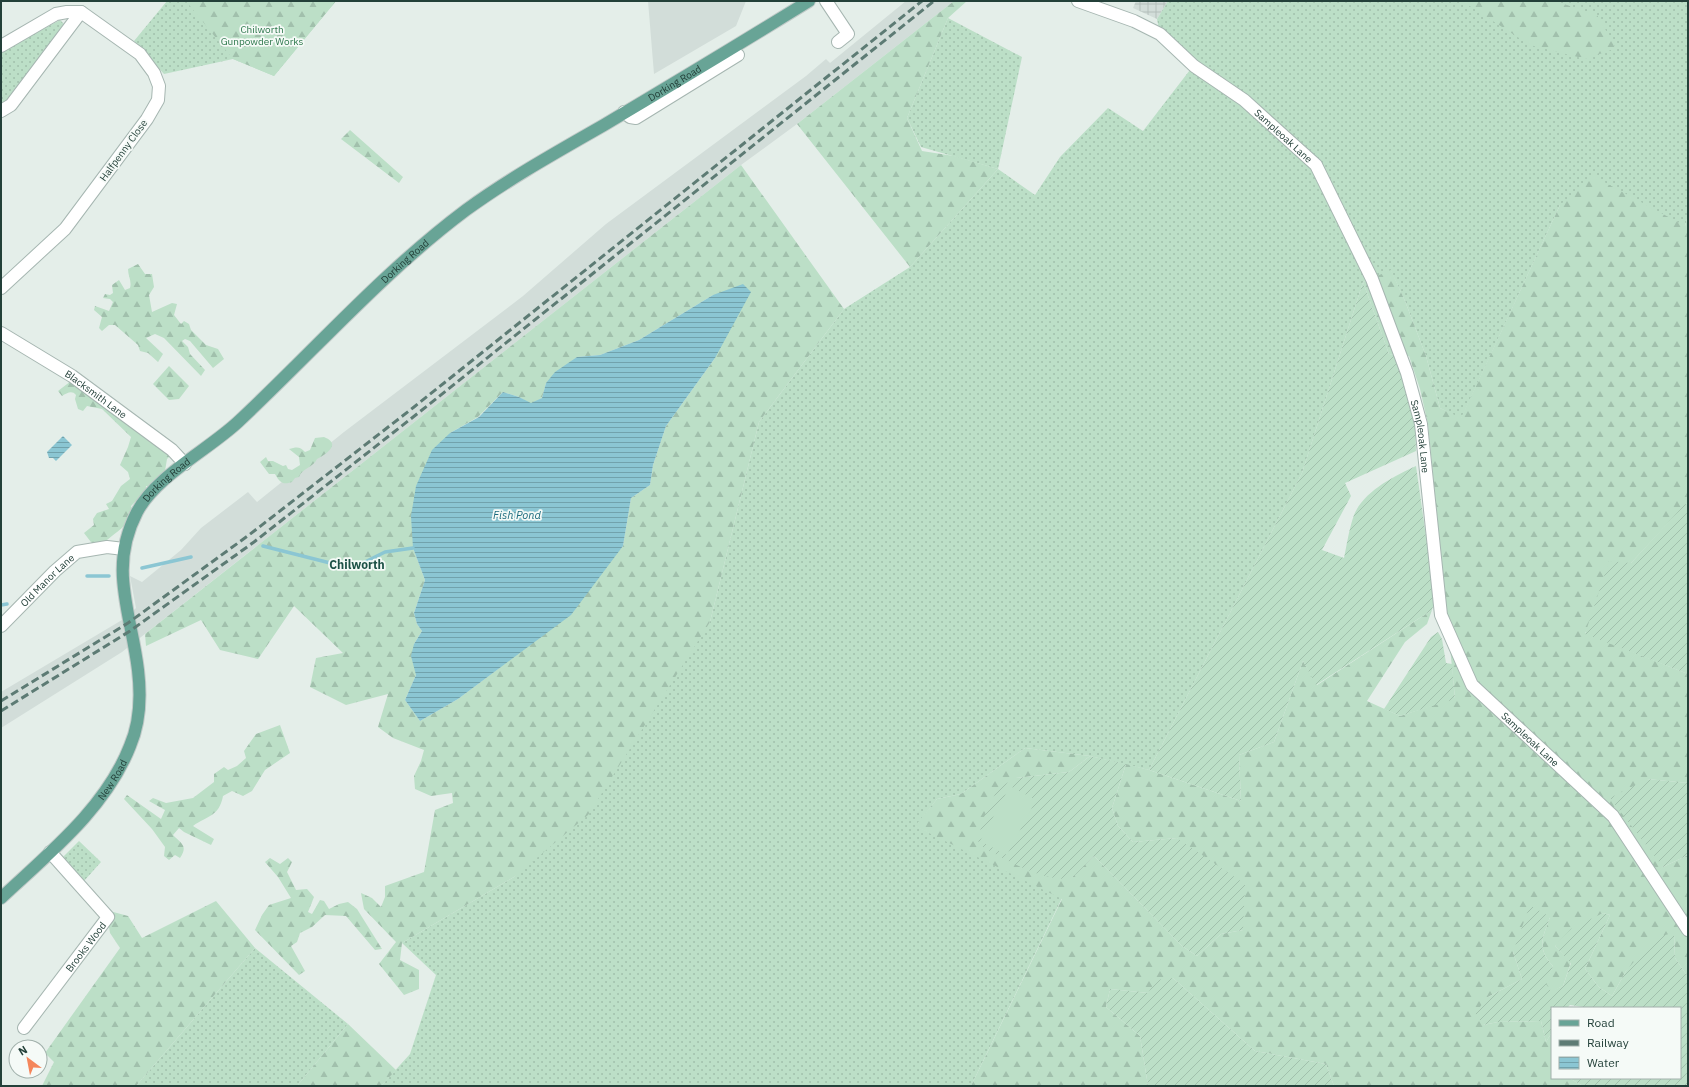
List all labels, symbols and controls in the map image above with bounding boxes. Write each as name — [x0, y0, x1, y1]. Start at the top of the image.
park label: Chilworth Gunpowder Works — [221, 23, 303, 48]
street label: Dorking Road — [646, 62, 704, 104]
street label: Sampleoak Lane — [1251, 106, 1315, 166]
street label: Halfpenny Close — [97, 116, 150, 184]
street label: Dorking Road — [378, 236, 432, 286]
street label: Blacksmith Lane — [62, 367, 130, 422]
street label: Sampleoak Lane — [1408, 398, 1432, 474]
street label: Dorking Road — [140, 455, 193, 505]
water label: Fish Pond — [493, 508, 542, 522]
street label: Old Manor Lane — [18, 551, 77, 610]
district label: Chilworth — [329, 557, 385, 572]
street label: Sampleoak Lane — [1498, 710, 1562, 770]
street label: New Road — [95, 757, 130, 803]
street label: Brooks Wood — [63, 919, 109, 975]
legend — [1551, 1007, 1681, 1079]
text: Road — [1587, 1015, 1615, 1030]
text: Railway — [1587, 1035, 1629, 1050]
north arrow — [8, 1039, 48, 1079]
text: N — [16, 1042, 30, 1059]
text: Water — [1587, 1055, 1620, 1070]

